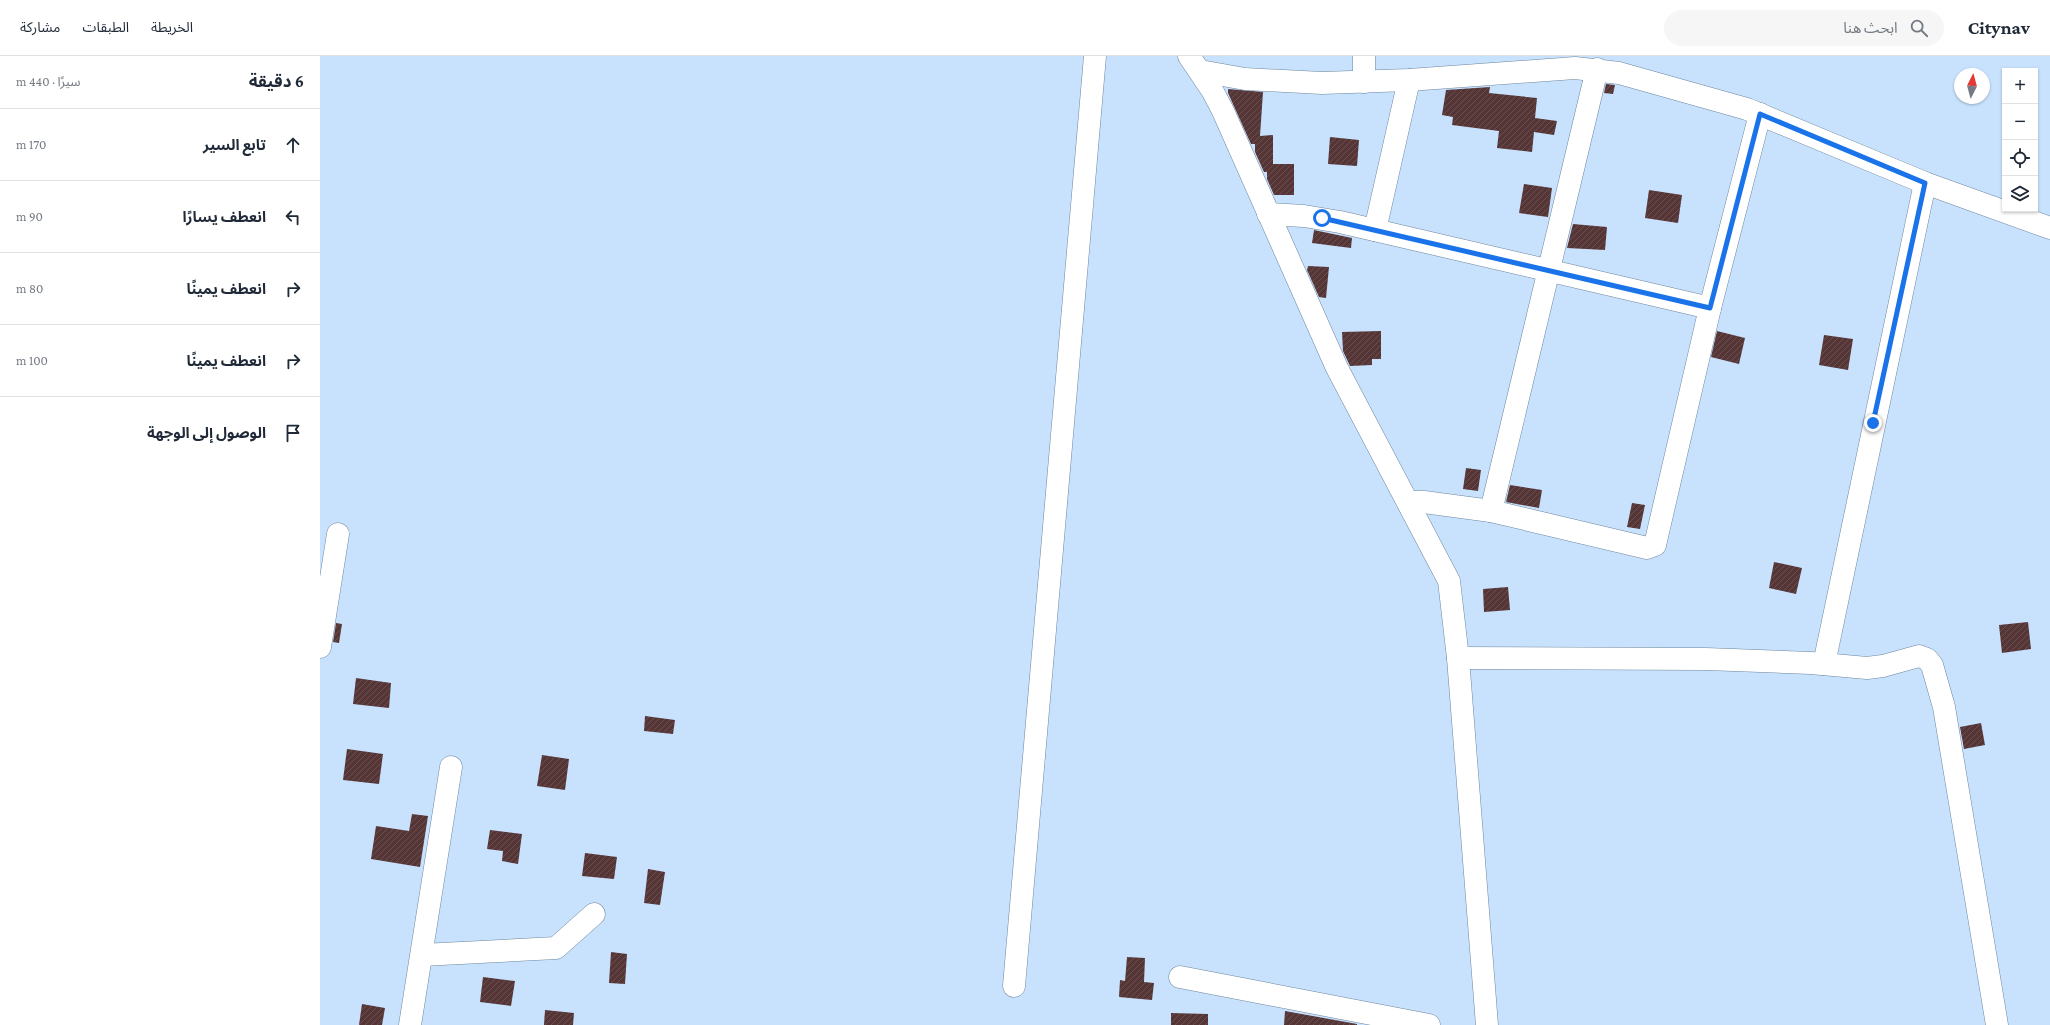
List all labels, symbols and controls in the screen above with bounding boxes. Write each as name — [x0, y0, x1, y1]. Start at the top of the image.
search box — [1664, 10, 1944, 46]
icon: search — [1908, 17, 1930, 39]
text: Citynav — [1968, 17, 2030, 38]
text: مشاركة — [20, 19, 60, 35]
text: الطبقات — [82, 19, 129, 35]
text: الخريطة — [151, 19, 193, 35]
text: ابحث هنا — [1843, 20, 1898, 36]
north arrow — [1954, 68, 1990, 104]
map controls — [2002, 68, 2038, 212]
button: + — [2002, 68, 2038, 104]
text: 6 دقيقة — [249, 72, 304, 91]
text: سيرًا · 440 m — [16, 74, 81, 89]
button: − — [2002, 104, 2038, 140]
icon: ahead — [282, 134, 304, 156]
text: 170 m — [16, 137, 46, 152]
text: تابع السير — [203, 137, 266, 153]
button: locate — [2002, 140, 2038, 176]
button: layers — [2002, 176, 2038, 212]
icon: left — [282, 206, 304, 228]
text: 90 m — [16, 209, 43, 224]
text: انعطف يسارًا — [183, 209, 266, 225]
route start — [1313, 209, 1331, 227]
icon: right — [282, 278, 304, 300]
text: 80 m — [16, 281, 43, 296]
text: انعطف يمينًا — [186, 281, 266, 297]
icon: right — [282, 350, 304, 372]
text: 100 m — [16, 353, 48, 368]
text: انعطف يمينًا — [186, 353, 266, 369]
route end — [1864, 414, 1882, 432]
icon: arrive — [282, 422, 304, 444]
text: الوصول إلى الوجهة — [147, 425, 266, 441]

